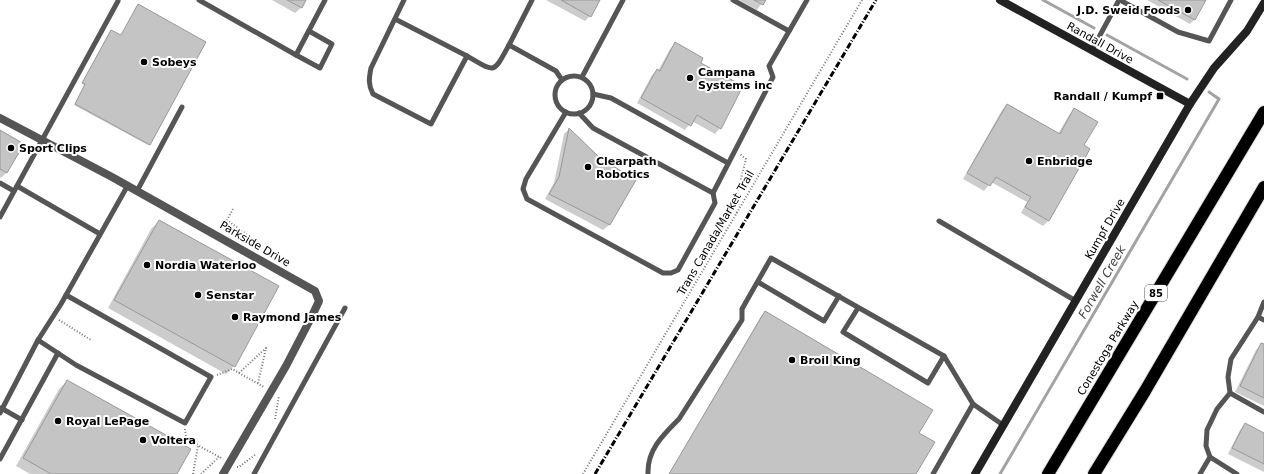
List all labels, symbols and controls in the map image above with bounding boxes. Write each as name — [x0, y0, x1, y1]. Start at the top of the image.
place label: J.D. Sweid Foods — [1076, 4, 1180, 17]
marker: J.D. Sweid Foods — [1183, 5, 1193, 15]
street label: Randall Drive — [1065, 19, 1136, 67]
place label: Sobeys — [152, 56, 197, 69]
marker: Sobeys — [139, 57, 149, 67]
place label: Campana Systems inc — [698, 66, 772, 92]
marker: Campana Systems inc — [685, 73, 695, 83]
place label: Randall / Kumpf — [1053, 90, 1152, 103]
marker: Randall / Kumpf — [1155, 91, 1165, 101]
place label: Sport Clips — [19, 142, 87, 155]
marker: Sport Clips — [6, 143, 16, 153]
place label: Clearpath Robotics — [596, 155, 657, 181]
place label: Enbridge — [1037, 155, 1093, 168]
marker: Enbridge — [1024, 156, 1034, 166]
marker: Clearpath Robotics — [583, 162, 593, 172]
street label: Trans Canada/Market Trail — [674, 168, 757, 299]
street label: Kumpf Drive — [1082, 196, 1128, 262]
street label: Parkside Drive — [217, 219, 293, 270]
water label: Forwell Creek — [1075, 242, 1129, 321]
place label: Nordia Waterloo — [155, 259, 257, 272]
marker: Nordia Waterloo — [142, 260, 152, 270]
road number: 85 — [1145, 285, 1167, 301]
place label: Senstar — [206, 289, 254, 302]
marker: Senstar — [193, 290, 203, 300]
street label: Conestoga Parkway — [1075, 298, 1142, 398]
place label: Raymond James — [243, 311, 342, 324]
marker: Raymond James — [230, 312, 240, 322]
place label: Broil King — [800, 354, 861, 367]
marker: Broil King — [787, 355, 797, 365]
place label: Royal LePage — [66, 415, 149, 428]
marker: Royal LePage — [53, 416, 63, 426]
place label: Voltera — [151, 434, 196, 447]
marker: Voltera — [138, 435, 148, 445]

